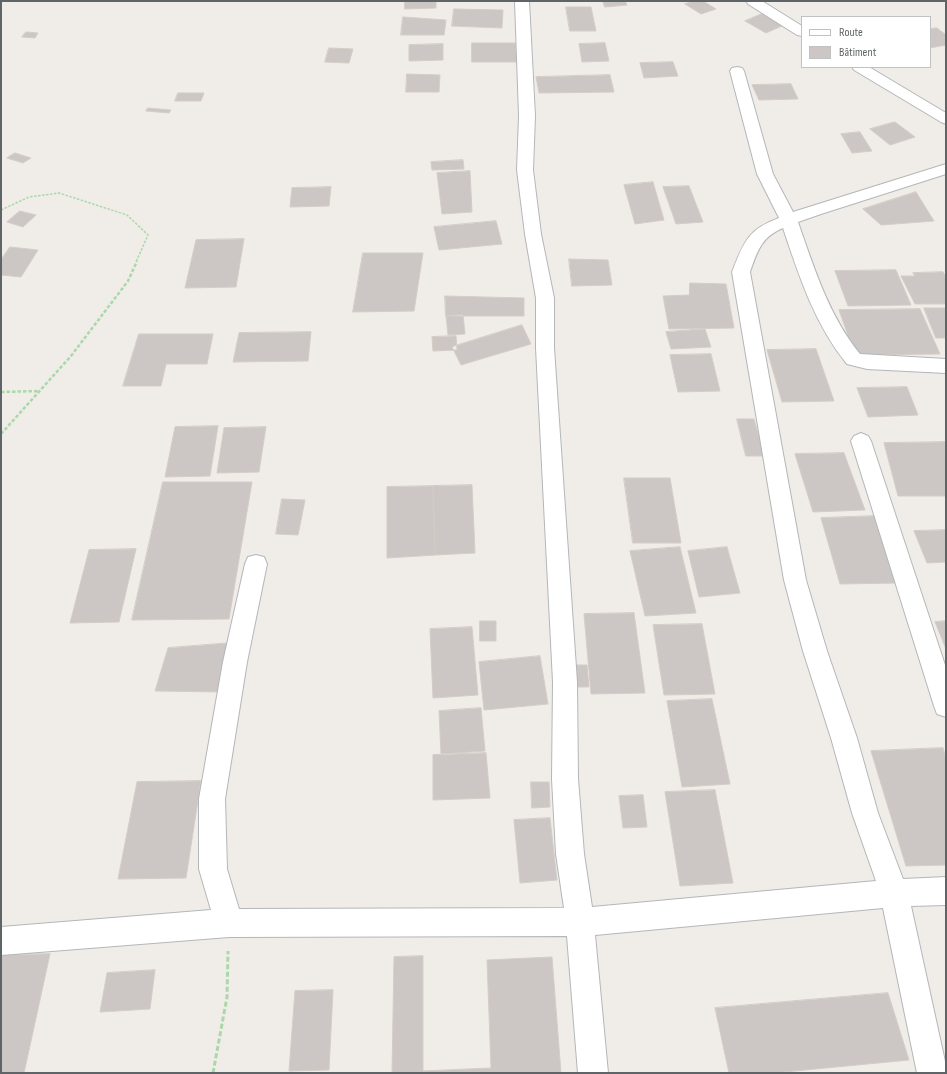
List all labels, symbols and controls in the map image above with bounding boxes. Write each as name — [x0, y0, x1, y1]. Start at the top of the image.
legend — [801, 16, 931, 68]
text: Route — [839, 25, 863, 40]
text: Bâtiment — [839, 45, 876, 60]

